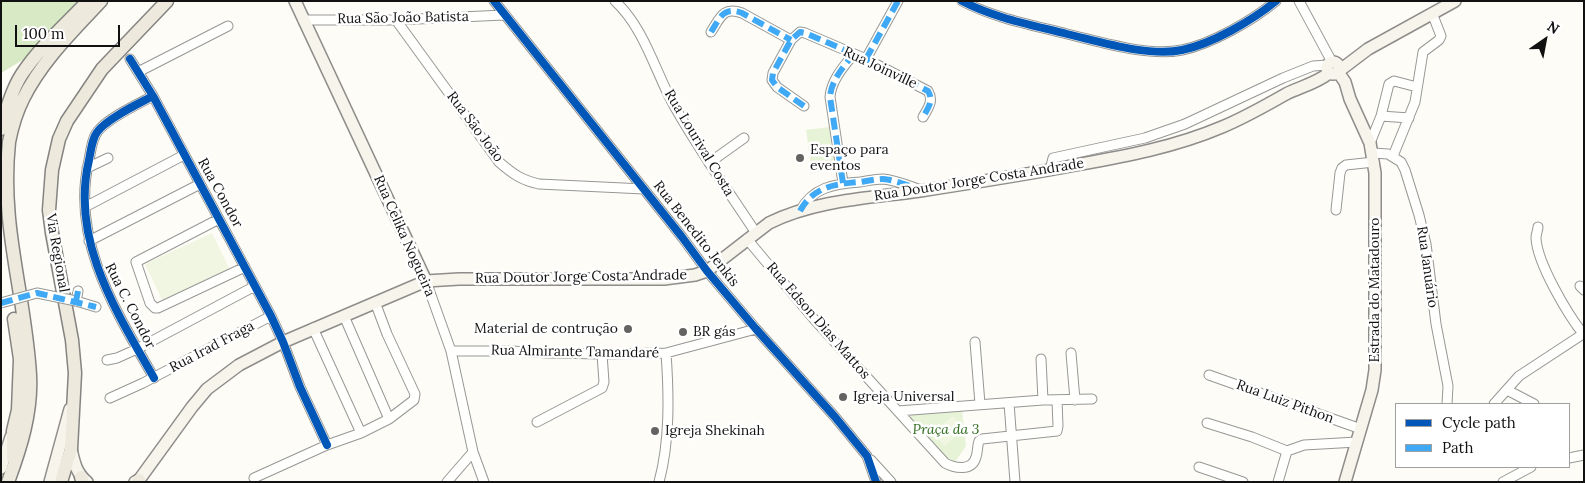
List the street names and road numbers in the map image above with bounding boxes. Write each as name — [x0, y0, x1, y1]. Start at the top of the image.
street label: Rua São João Batista — [337, 8, 469, 28]
street label: Rua Joinville — [840, 44, 920, 92]
street label: Rua Lourival Costa — [661, 87, 737, 199]
street label: Rua São João — [443, 88, 507, 166]
street label: Rua Condor — [194, 155, 246, 231]
street label: Rua Doutor Jorge Costa Andrade — [873, 155, 1085, 205]
street label: Rua Celika Nogueira — [370, 173, 438, 299]
street label: Rua Benedito Jenkis — [650, 178, 742, 290]
street label: Via Regional — [42, 212, 72, 294]
street label: Estrada do Matadouro — [1367, 217, 1383, 363]
street label: Rua Januário — [1413, 225, 1441, 309]
street label: Rua Edson Dias Mattos — [763, 259, 873, 383]
street label: Rua C. Condor — [101, 260, 159, 352]
street label: Rua Doutor Jorge Costa Andrade — [475, 267, 687, 287]
street label: Rua Irad Fraga — [167, 318, 257, 376]
street label: Rua Almirante Tamandaré — [491, 342, 659, 362]
street label: Rua Luiz Pithon — [1234, 377, 1336, 427]

